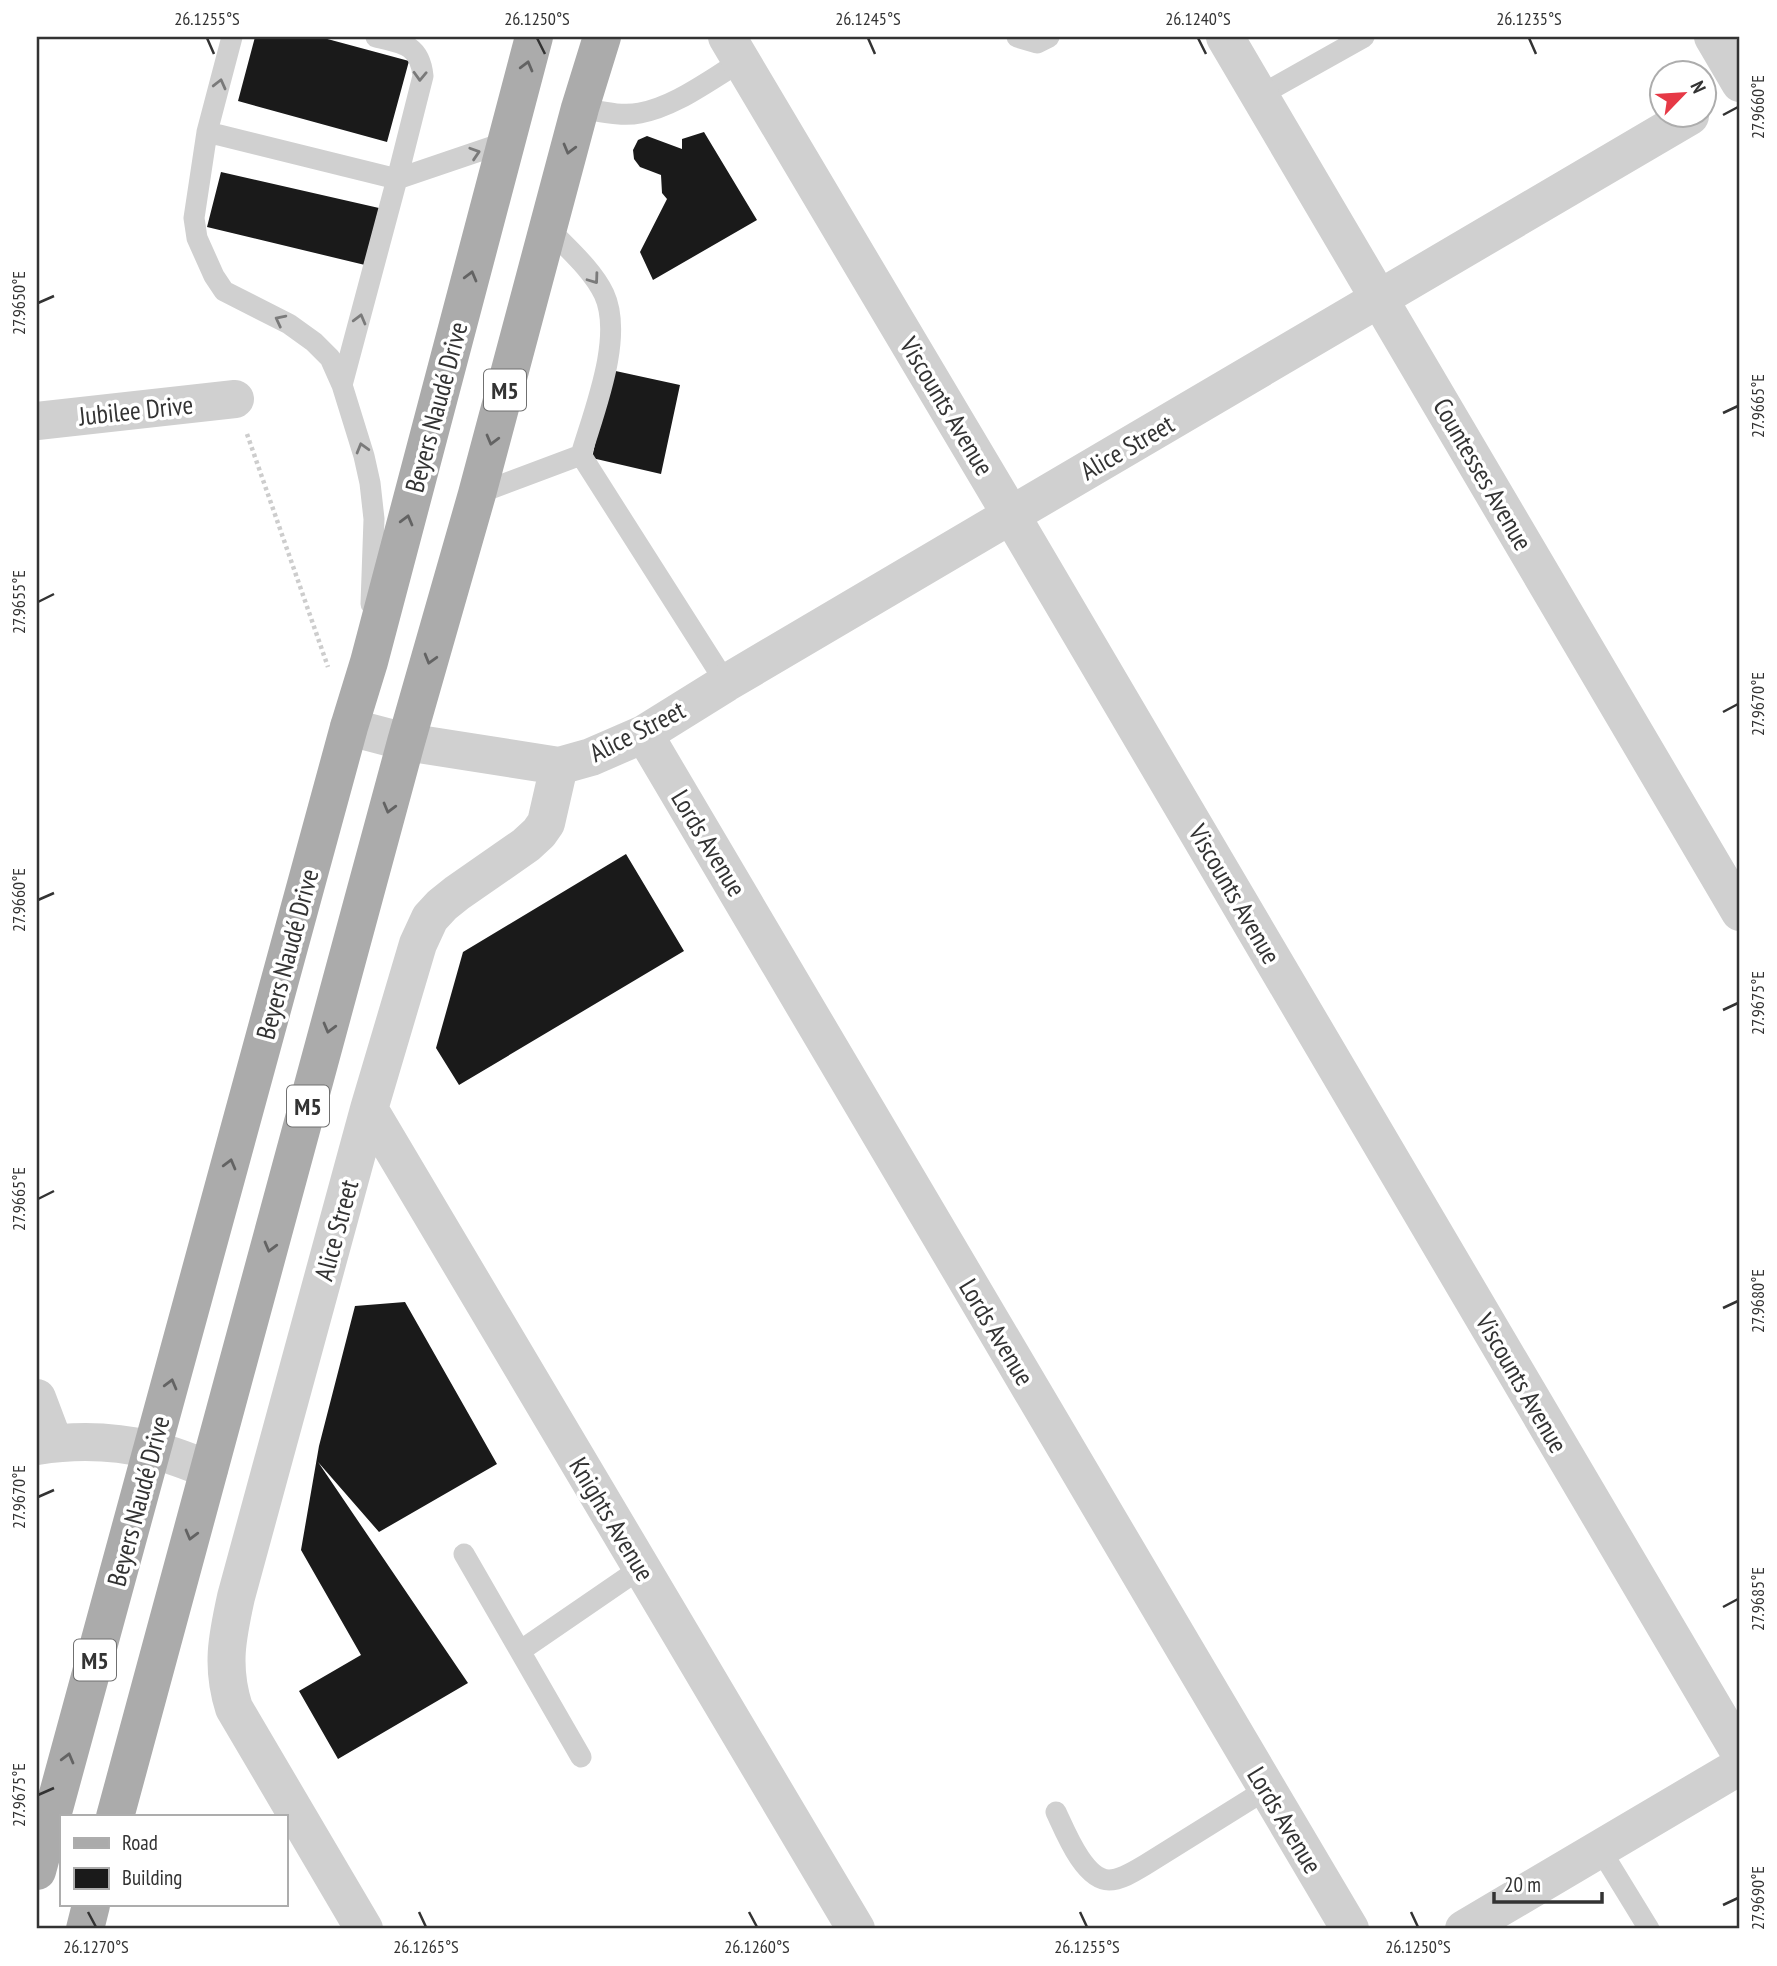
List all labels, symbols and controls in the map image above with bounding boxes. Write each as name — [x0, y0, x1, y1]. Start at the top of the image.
text: 26.1255°S — [174, 7, 240, 30]
text: 26.1250°S — [504, 7, 570, 30]
text: 26.1245°S — [835, 7, 901, 30]
text: 26.1240°S — [1165, 7, 1231, 30]
text: 26.1235°S — [1496, 7, 1562, 30]
one-way arrow — [518, 60, 533, 72]
north arrow — [1648, 60, 1718, 130]
one-way arrow — [413, 71, 428, 82]
text: 27.9660°E — [1746, 75, 1769, 139]
text: N — [1685, 77, 1711, 97]
one-way arrow — [212, 79, 226, 91]
one-way arrow — [563, 143, 577, 155]
one-way arrow — [468, 147, 481, 161]
one-way arrow — [463, 270, 477, 282]
text: 27.9650°E — [7, 271, 30, 335]
one-way arrow — [585, 272, 598, 284]
one-way arrow — [352, 313, 366, 325]
one-way arrow — [275, 314, 287, 328]
street label: Beyers Naudé Drive — [397, 318, 475, 496]
street label: Viscounts Avenue — [892, 330, 1001, 481]
road number: M5 — [484, 370, 526, 410]
text: 27.9665°E — [1746, 374, 1769, 438]
street label: Jubilee Drive — [76, 388, 195, 433]
street label: Countesses Avenue — [1426, 392, 1540, 556]
street label: Alice Street — [1074, 407, 1180, 487]
one-way arrow — [485, 434, 500, 446]
one-way arrow — [355, 442, 370, 454]
one-way arrow — [398, 514, 413, 526]
text: 27.9655°E — [7, 570, 30, 634]
one-way arrow — [424, 653, 438, 665]
text: 27.9670°E — [1746, 672, 1769, 736]
street label: Alice Street — [584, 693, 690, 769]
street label: Lords Avenue — [664, 784, 754, 902]
one-way arrow — [382, 802, 397, 814]
street label: Viscounts Avenue — [1181, 817, 1288, 970]
street label: Beyers Naudé Drive — [248, 865, 326, 1043]
text: 27.9660°E — [7, 868, 30, 932]
text: 27.9675°E — [1746, 971, 1769, 1035]
one-way arrow — [323, 1022, 337, 1034]
road number: M5 — [287, 1086, 329, 1126]
one-way arrow — [222, 1158, 236, 1170]
text: 27.9665°E — [7, 1167, 30, 1231]
street label: Alice Street — [307, 1176, 365, 1284]
one-way arrow — [263, 1241, 278, 1253]
text: 27.9680°E — [1746, 1269, 1769, 1333]
street label: Lords Avenue — [952, 1273, 1042, 1391]
street label: Viscounts Avenue — [1468, 1306, 1575, 1459]
one-way arrow — [162, 1378, 177, 1390]
street label: Beyers Naudé Drive — [99, 1412, 177, 1590]
street label: Knights Avenue — [562, 1451, 662, 1587]
text: 27.9670°E — [7, 1465, 30, 1529]
one-way arrow — [185, 1529, 200, 1541]
text: 27.9685°E — [1746, 1567, 1769, 1631]
road number: M5 — [74, 1640, 116, 1680]
one-way arrow — [60, 1752, 74, 1764]
street label: Lords Avenue — [1240, 1761, 1330, 1879]
text: 27.9675°E — [7, 1763, 30, 1827]
legend — [60, 1815, 287, 1906]
text: Road — [122, 1829, 158, 1856]
scale bar — [1494, 1861, 1602, 1905]
text: Building — [122, 1864, 182, 1891]
text: 27.9690°E — [1746, 1866, 1769, 1930]
text: 20 m — [1504, 1871, 1541, 1898]
text: 26.1270°S — [63, 1935, 129, 1958]
text: 26.1265°S — [393, 1935, 459, 1958]
text: 26.1260°S — [724, 1935, 790, 1958]
text: 26.1255°S — [1054, 1935, 1120, 1958]
text: 26.1250°S — [1385, 1935, 1451, 1958]

